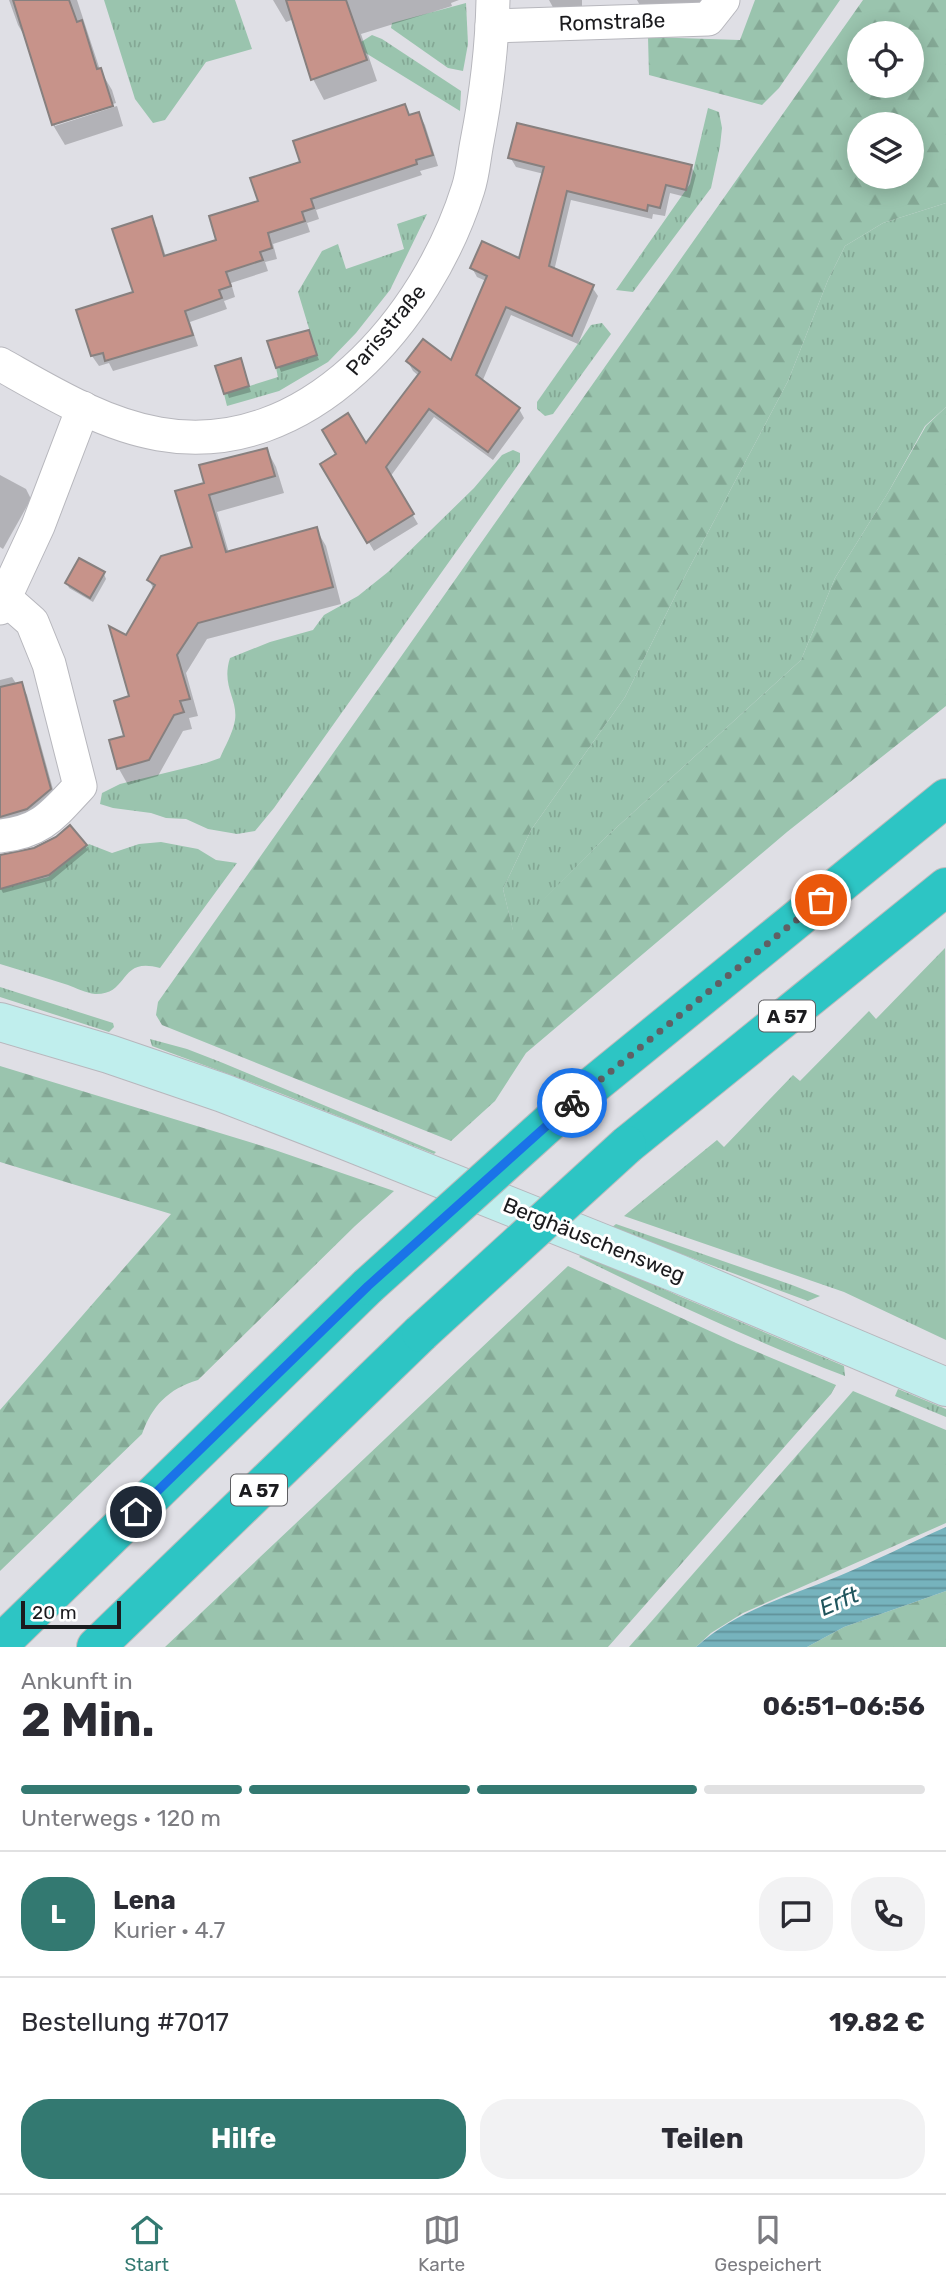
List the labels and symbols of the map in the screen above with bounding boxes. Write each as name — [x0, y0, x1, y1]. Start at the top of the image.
street label: Romstraße — [558, 7, 666, 36]
street label: Parisstraße — [340, 279, 431, 380]
pin — [791, 870, 851, 930]
road number: A 57 — [759, 1000, 815, 1032]
courier — [537, 1068, 607, 1138]
street label: Berghäuschensweg — [500, 1192, 689, 1287]
road number: A 57 — [231, 1474, 287, 1506]
pin — [106, 1482, 166, 1542]
water label: Erft — [815, 1580, 864, 1622]
scale bar — [21, 1598, 121, 1630]

